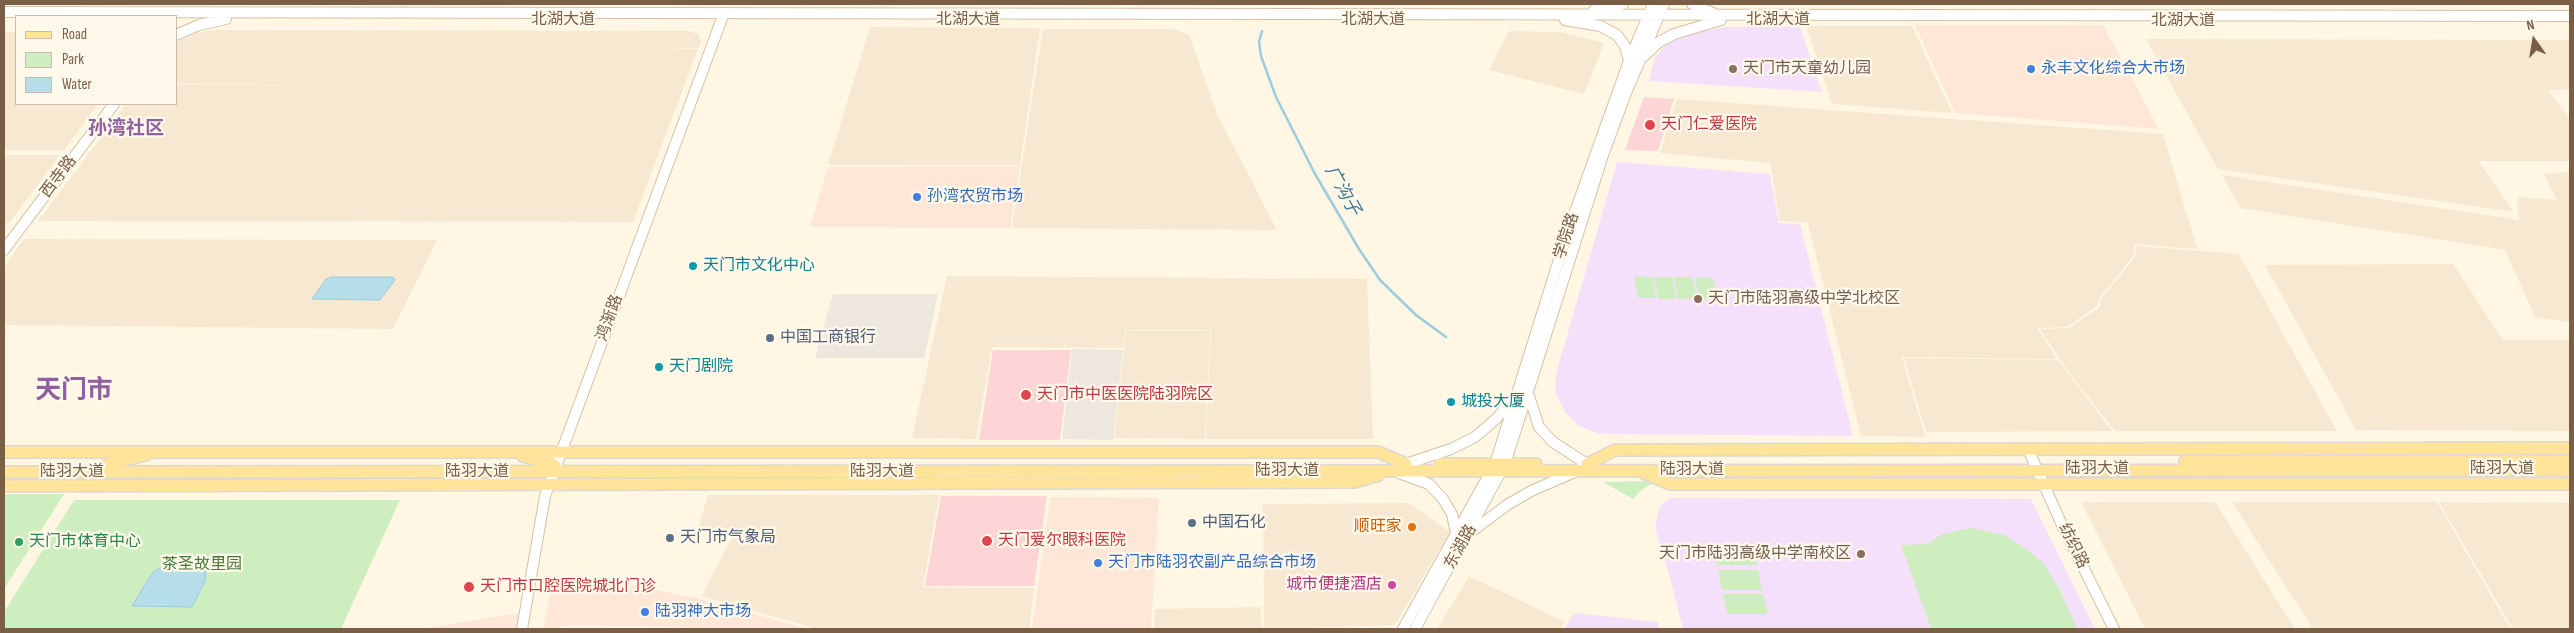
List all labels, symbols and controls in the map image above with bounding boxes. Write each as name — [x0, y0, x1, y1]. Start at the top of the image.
street label: 北湖大道 — [531, 10, 595, 30]
street label: 北湖大道 — [936, 10, 1000, 30]
street label: 北湖大道 — [1341, 10, 1405, 30]
street label: 北湖大道 — [1746, 10, 1810, 30]
street label: 北湖大道 — [2151, 11, 2215, 31]
legend — [15, 15, 178, 105]
north arrow — [2509, 15, 2559, 65]
text: N — [2525, 16, 2536, 34]
text: Road — [62, 25, 87, 44]
text: Park — [62, 50, 84, 69]
place label: 天门市天童幼儿园 — [1743, 59, 1871, 79]
place label: 永丰文化综合大市场 — [2041, 59, 2185, 79]
marker: 天门市天童幼儿园 — [1727, 63, 1739, 75]
marker: 永丰文化综合大市场 — [2025, 63, 2037, 75]
text: Water — [62, 75, 92, 94]
place label: 天门仁爱医院 — [1661, 115, 1757, 135]
district label: 孙湾社区 — [88, 118, 164, 140]
marker: 天门仁爱医院 — [1643, 118, 1657, 132]
street label: 西寺路 — [37, 152, 81, 202]
water label: 广沟子 — [1319, 162, 1365, 220]
place label: 孙湾农贸市场 — [927, 187, 1023, 207]
marker: 孙湾农贸市场 — [911, 191, 923, 203]
street label: 学院路 — [1550, 210, 1584, 262]
place label: 天门市文化中心 — [703, 256, 815, 276]
marker: 天门市文化中心 — [687, 260, 699, 272]
place label: 天门市陆羽高级中学北校区 — [1708, 289, 1900, 309]
street label: 鸿渐路 — [593, 292, 627, 344]
marker: 天门市陆羽高级中学北校区 — [1692, 293, 1704, 305]
place label: 中国工商银行 — [780, 328, 876, 348]
marker: 中国工商银行 — [764, 332, 776, 344]
place label: 天门剧院 — [669, 357, 733, 377]
marker: 天门剧院 — [653, 361, 665, 373]
district label: 天门市 — [35, 375, 113, 407]
place label: 天门市中医医院陆羽院区 — [1037, 385, 1213, 405]
marker: 天门市中医医院陆羽院区 — [1019, 388, 1033, 402]
place label: 城投大厦 — [1461, 392, 1525, 412]
marker: 城投大厦 — [1445, 396, 1457, 408]
street label: 陆羽大道 — [2065, 459, 2129, 479]
street label: 陆羽大道 — [2470, 459, 2534, 479]
street label: 陆羽大道 — [1660, 460, 1724, 480]
street label: 陆羽大道 — [1255, 461, 1319, 481]
street label: 陆羽大道 — [40, 462, 104, 482]
street label: 陆羽大道 — [445, 462, 509, 482]
street label: 陆羽大道 — [850, 462, 914, 482]
place label: 中国石化 — [1202, 513, 1266, 533]
marker: 中国石化 — [1186, 517, 1198, 529]
place label: 顺旺家 — [1354, 517, 1402, 537]
street label: 纺织路 — [2054, 520, 2092, 572]
marker: 顺旺家 — [1406, 521, 1418, 533]
street label: 东湖路 — [1441, 521, 1481, 573]
place label: 天门市气象局 — [680, 528, 776, 548]
place label: 天门爱尔眼科医院 — [998, 531, 1126, 551]
place label: 天门市体育中心 — [29, 532, 141, 552]
marker: 天门市气象局 — [664, 532, 676, 544]
marker: 天门爱尔眼科医院 — [980, 534, 994, 548]
marker: 天门市体育中心 — [13, 536, 25, 548]
place label: 天门市陆羽高级中学南校区 — [1659, 544, 1851, 564]
marker: 天门市陆羽高级中学南校区 — [1855, 548, 1867, 560]
place label: 天门市陆羽农副产品综合市场 — [1108, 553, 1316, 573]
park label: 茶圣故里园 — [162, 555, 242, 575]
marker: 天门市陆羽农副产品综合市场 — [1092, 557, 1104, 569]
place label: 城市便捷酒店 — [1286, 575, 1382, 595]
place label: 天门市口腔医院城北门诊 — [480, 577, 656, 597]
marker: 城市便捷酒店 — [1386, 579, 1398, 591]
marker: 天门市口腔医院城北门诊 — [462, 580, 476, 594]
place label: 陆羽神大市场 — [655, 602, 751, 622]
marker: 陆羽神大市场 — [639, 606, 651, 618]

